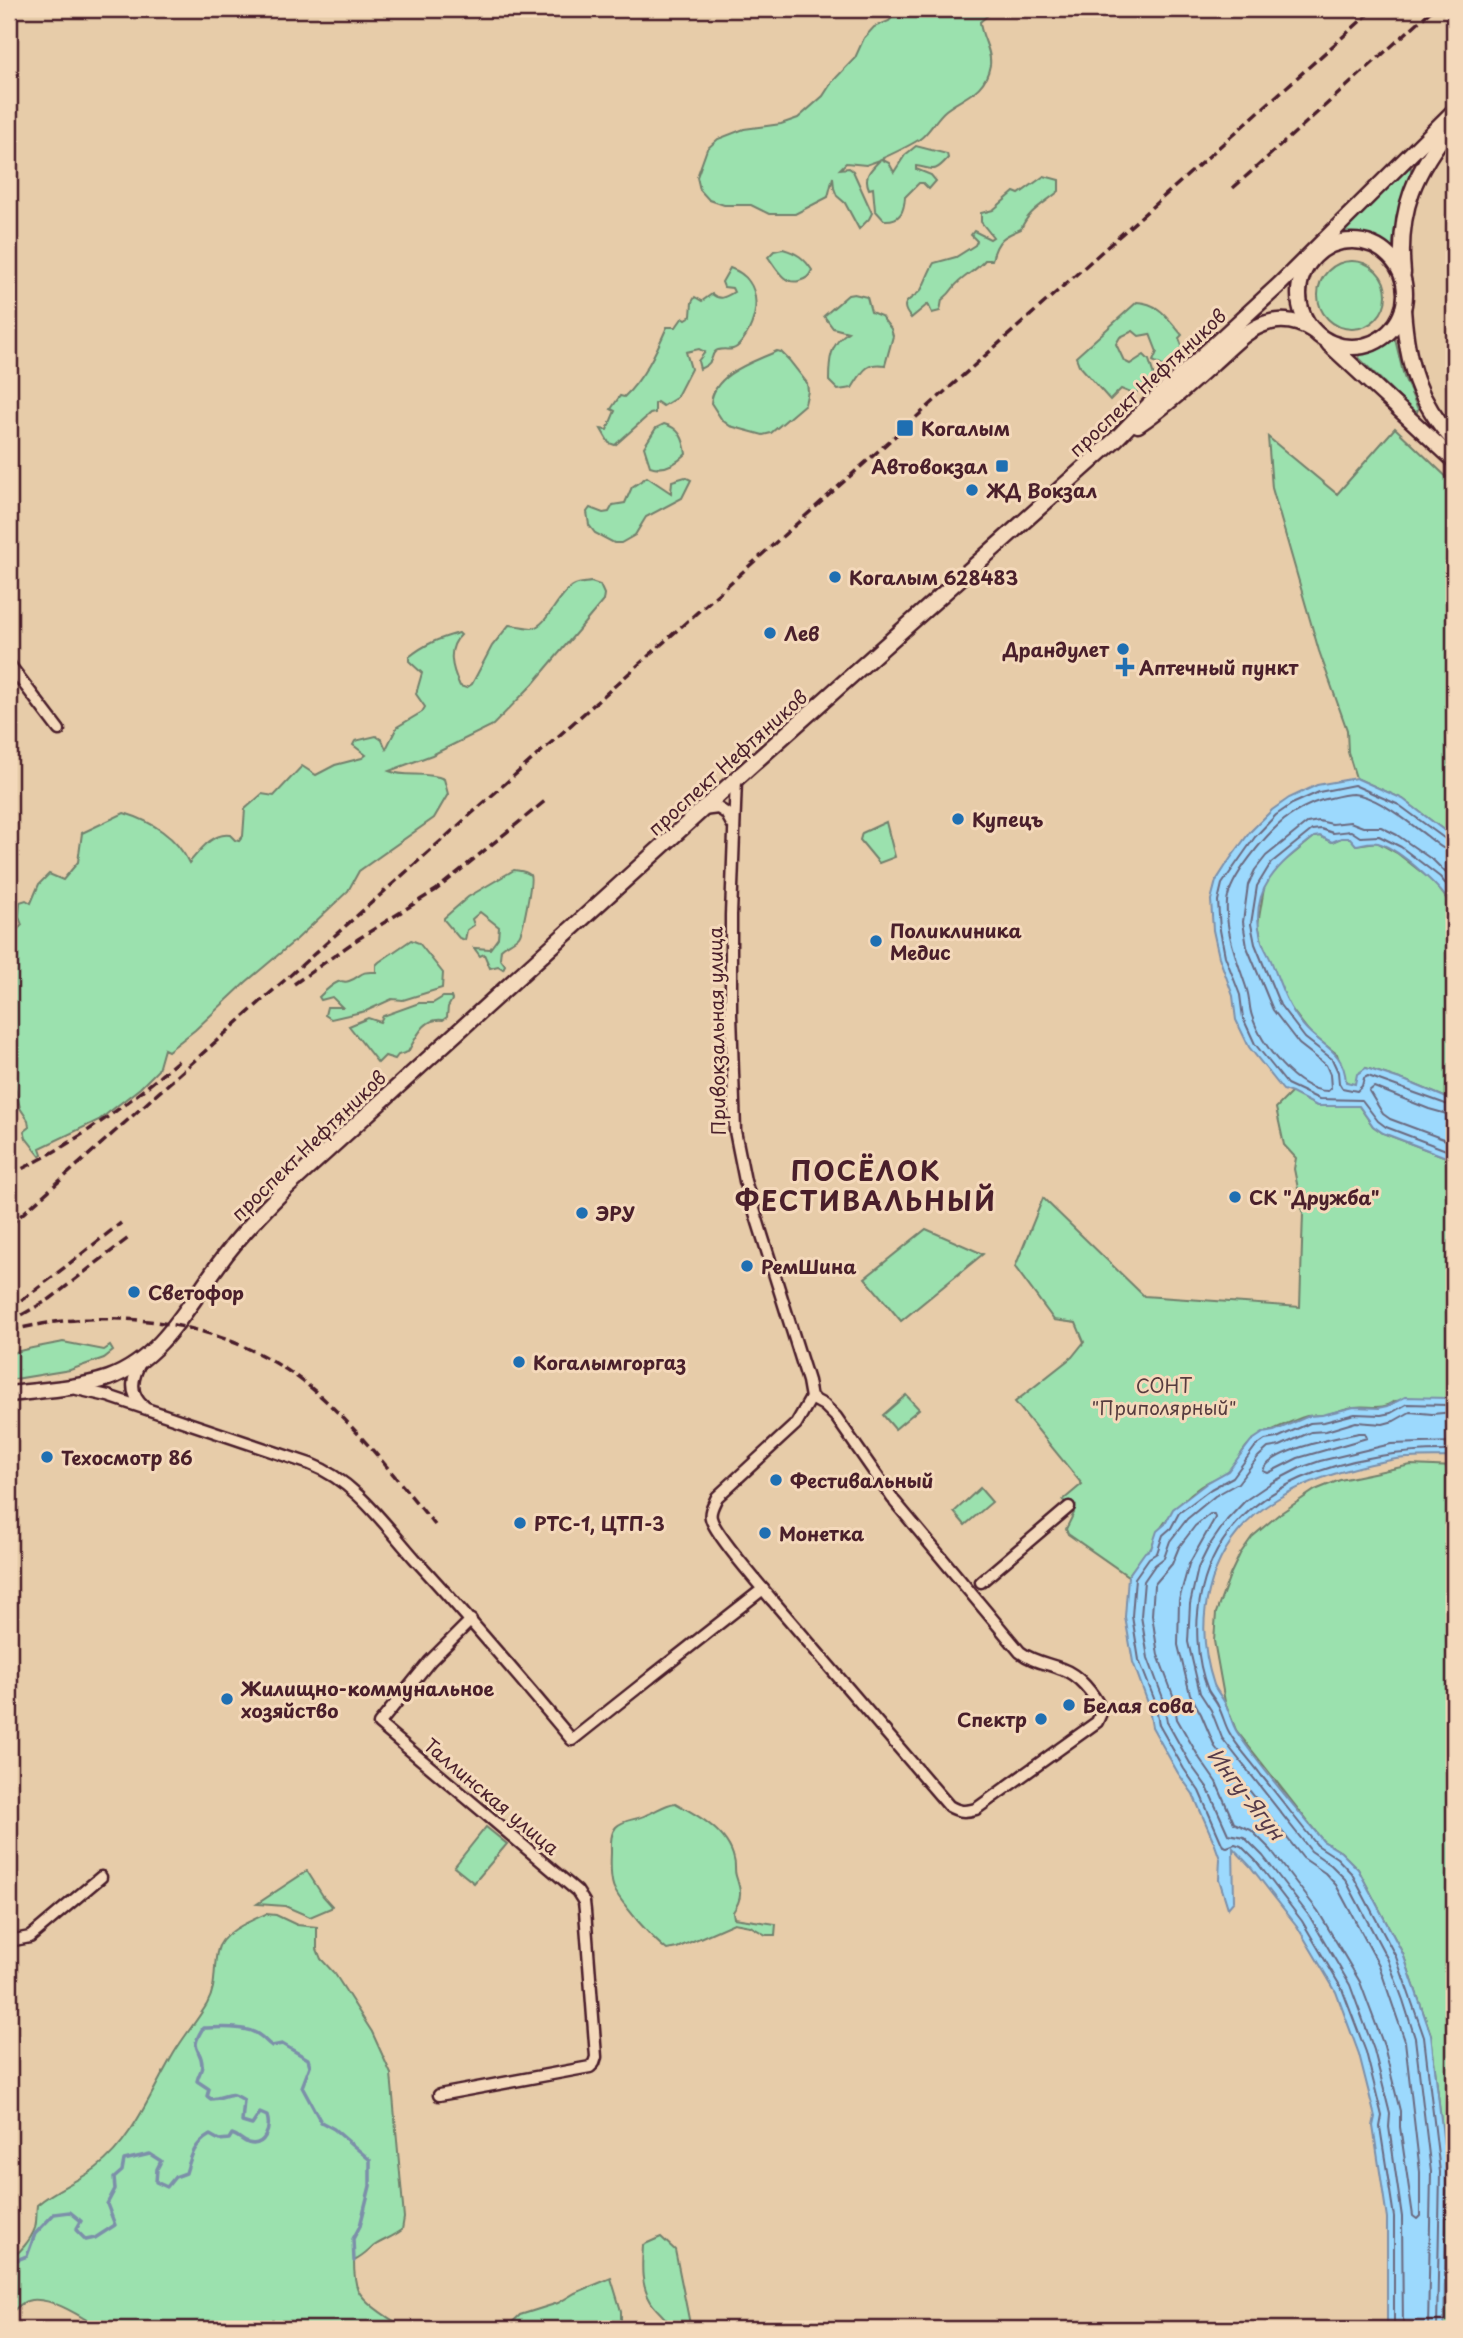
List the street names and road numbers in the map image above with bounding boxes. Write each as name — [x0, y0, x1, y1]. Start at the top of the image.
street label: проспект Нефтяников — [1062, 301, 1232, 463]
street label: проспект Нефтяников — [641, 683, 813, 841]
street label: Привокзальная улица — [700, 926, 732, 1136]
street label: проспект Нефтяников — [224, 1063, 392, 1227]
street label: Таллинская улица — [418, 1731, 566, 1861]

